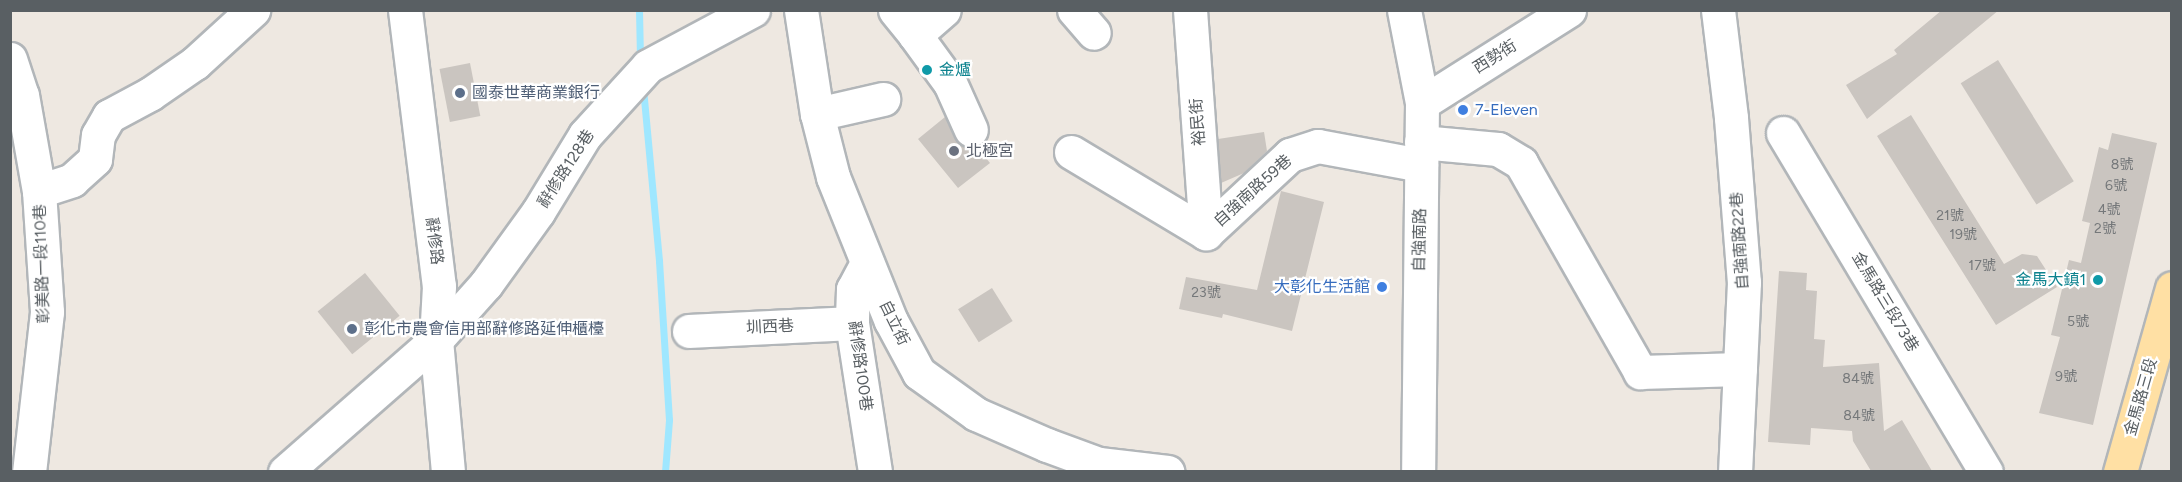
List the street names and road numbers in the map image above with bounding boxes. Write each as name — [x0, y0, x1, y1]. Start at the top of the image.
street label: 西勢街 — [1470, 36, 1520, 78]
street label: 裕民街 — [1187, 97, 1209, 147]
street label: 辭修路128巷 — [534, 126, 598, 212]
street label: 自強南路59巷 — [1210, 151, 1296, 231]
street label: 自強南路22巷 — [1727, 192, 1753, 290]
street label: 彰美路一段110巷 — [30, 204, 54, 324]
street label: 自強南路 — [1410, 208, 1430, 272]
street label: 辭修路 — [422, 216, 446, 266]
street label: 金馬路三段73巷 — [1848, 248, 1922, 356]
street label: 自立街 — [875, 297, 913, 349]
street label: 圳西巷 — [746, 316, 794, 338]
street label: 辭修路100巷 — [844, 320, 876, 412]
street label: 金馬路三段 — [2121, 356, 2161, 438]

